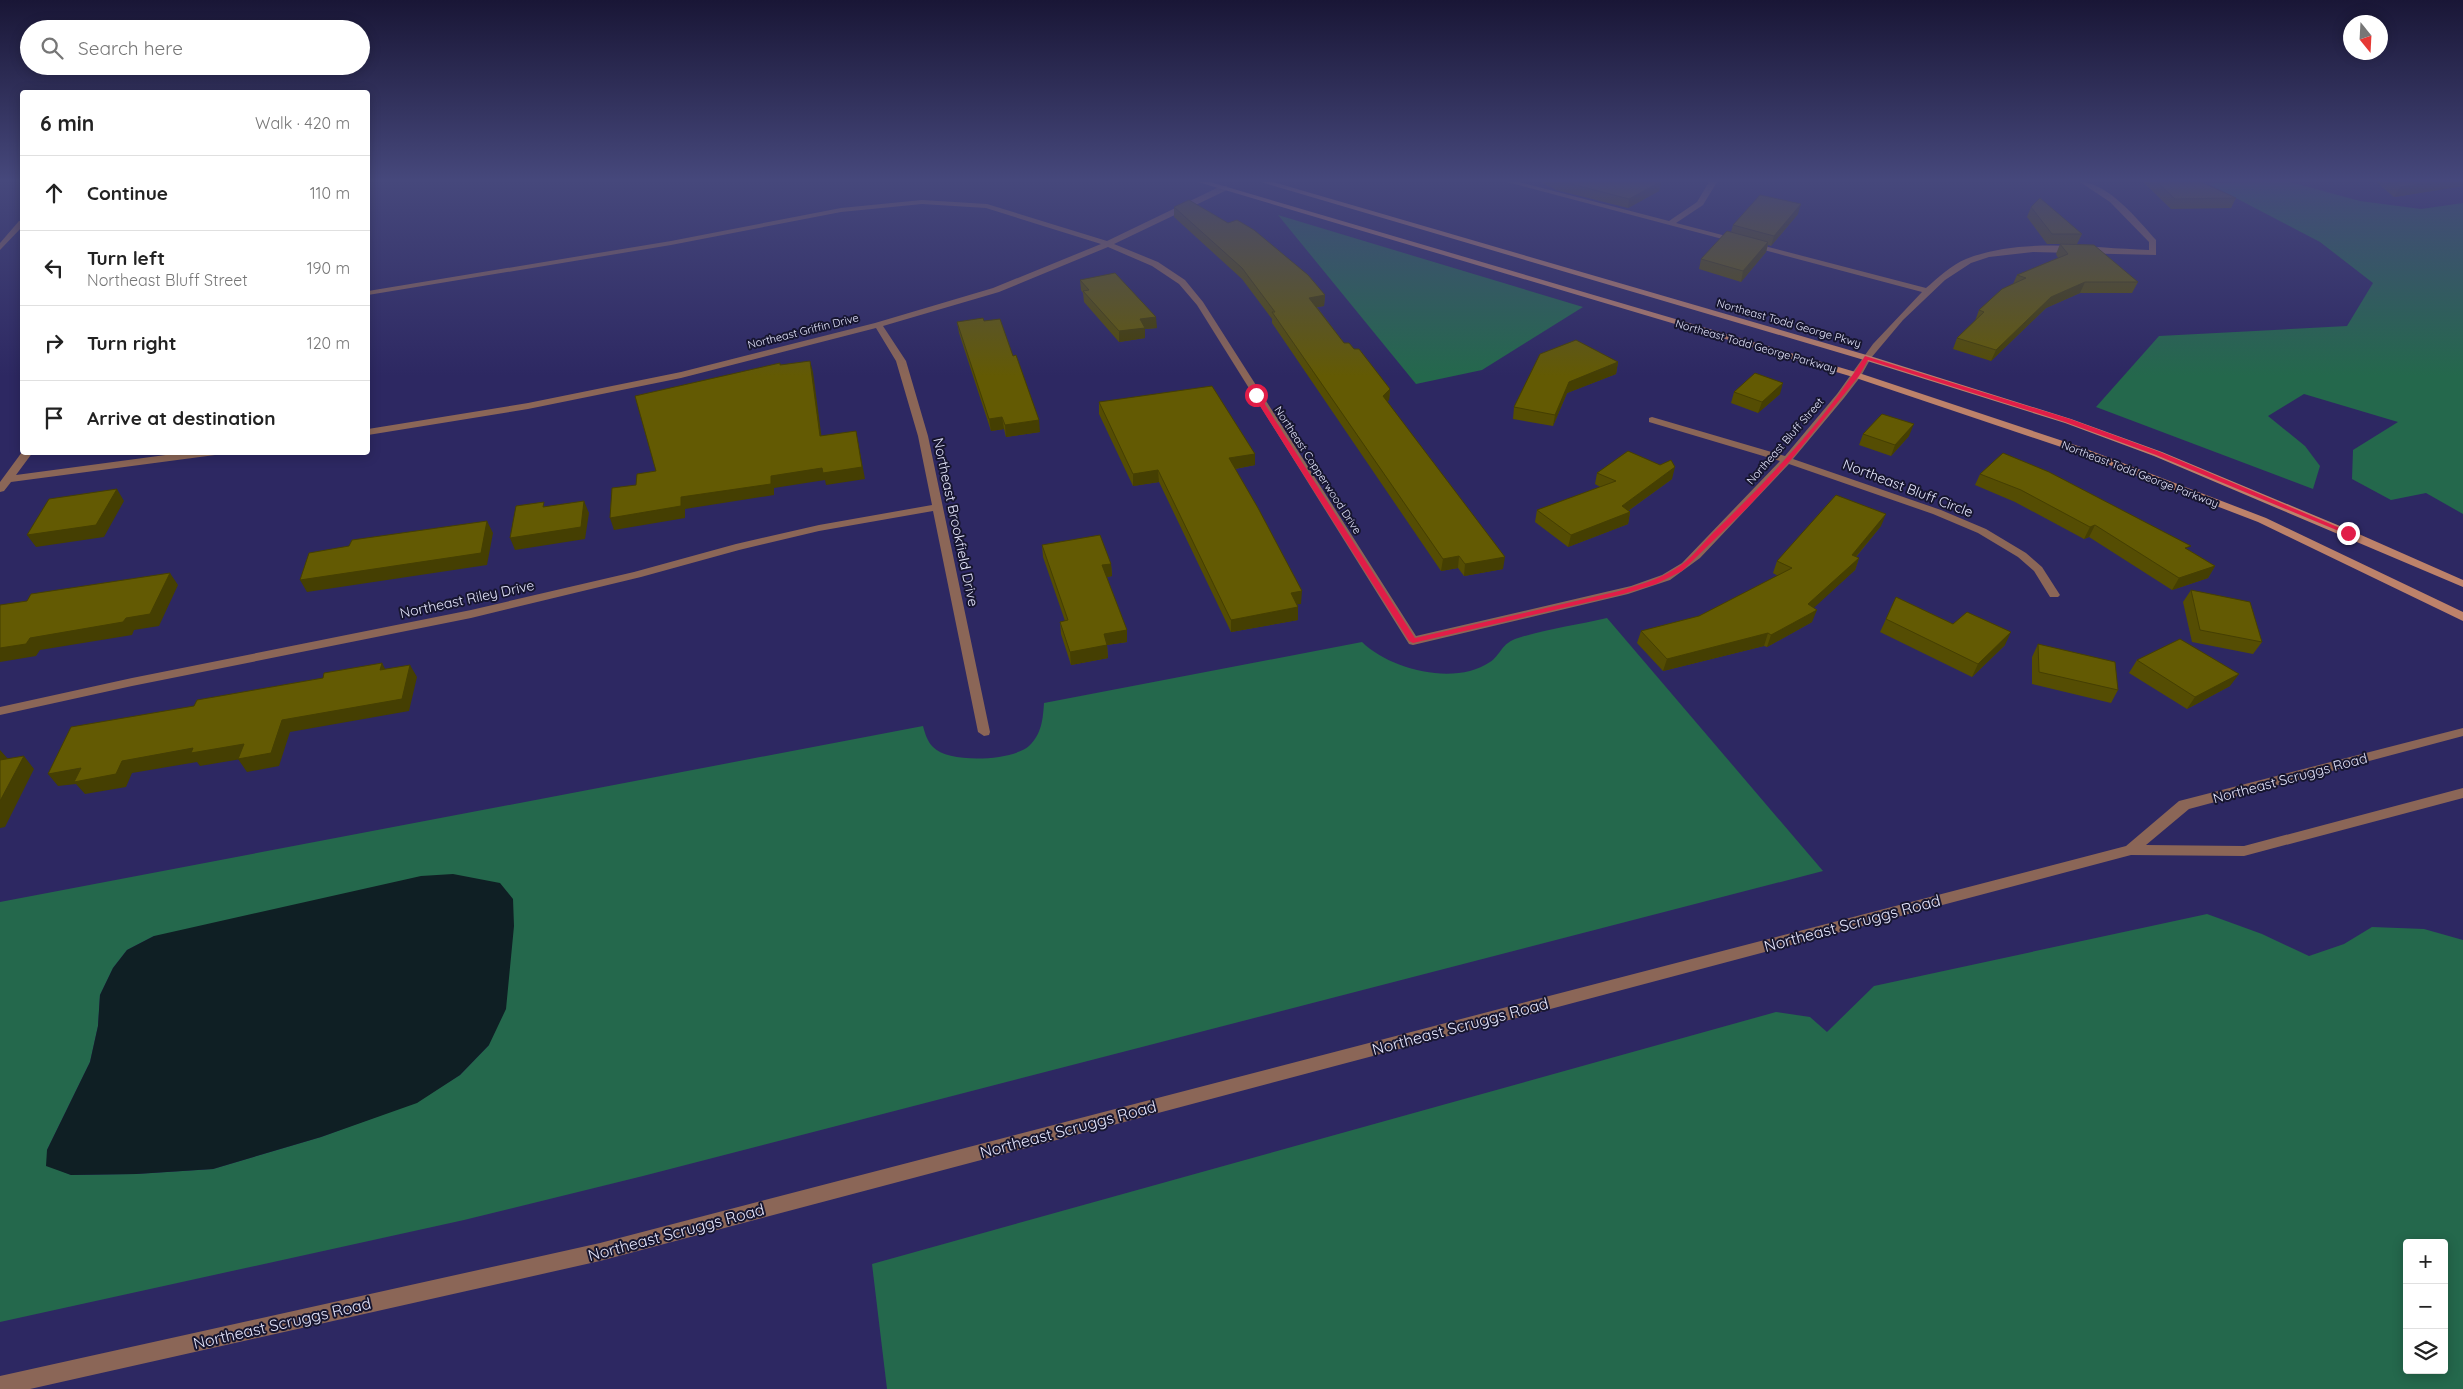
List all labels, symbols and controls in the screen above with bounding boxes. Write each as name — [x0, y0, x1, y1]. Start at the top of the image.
north arrow — [2343, 15, 2388, 60]
search box — [20, 20, 370, 75]
icon: search — [38, 34, 66, 62]
text: Search here — [78, 36, 183, 60]
text: 6 min — [40, 110, 94, 136]
text: Walk · 420 m — [255, 113, 350, 133]
icon: ahead — [40, 179, 68, 207]
text: Continue — [87, 181, 168, 205]
text: 110 m — [310, 183, 350, 203]
text: Turn left — [87, 246, 165, 270]
icon: left — [40, 254, 68, 282]
text: 190 m — [307, 258, 350, 278]
text: Northeast Bluff Street — [87, 270, 248, 290]
street label: Northeast Todd George Pkwy — [1715, 296, 1863, 350]
street label: Northeast Griffin Drive — [746, 310, 860, 352]
street label: Northeast Todd George Parkway — [1674, 316, 1838, 376]
icon: right — [40, 329, 68, 357]
text: Turn right — [87, 331, 176, 355]
text: 120 m — [307, 333, 350, 353]
route start — [1245, 384, 1268, 407]
street label: Northeast Bluff Street — [1743, 394, 1827, 487]
street label: Northeast Copperwood Drive — [1271, 403, 1365, 537]
icon: arrive — [40, 404, 68, 432]
text: Arrive at destination — [87, 406, 276, 430]
street label: Northeast Brookfield Drive — [929, 436, 983, 608]
street label: Northeast Todd George Parkway — [2060, 438, 2220, 510]
street label: Northeast Bluff Circle — [1840, 455, 1976, 521]
route end — [2337, 522, 2360, 545]
street label: Northeast Riley Drive — [398, 576, 536, 622]
street label: Northeast Scruggs Road — [2211, 749, 2369, 807]
street label: Northeast Scruggs Road — [1762, 890, 1942, 956]
street label: Northeast Scruggs Road — [1370, 993, 1550, 1059]
street label: Northeast Scruggs Road — [978, 1096, 1158, 1162]
street label: Northeast Scruggs Road — [586, 1199, 766, 1265]
map controls — [2403, 1239, 2448, 1374]
button: + — [2403, 1239, 2448, 1284]
button: − — [2403, 1284, 2448, 1329]
street label: Northeast Scruggs Road — [191, 1293, 373, 1353]
button: layers — [2403, 1329, 2448, 1374]

